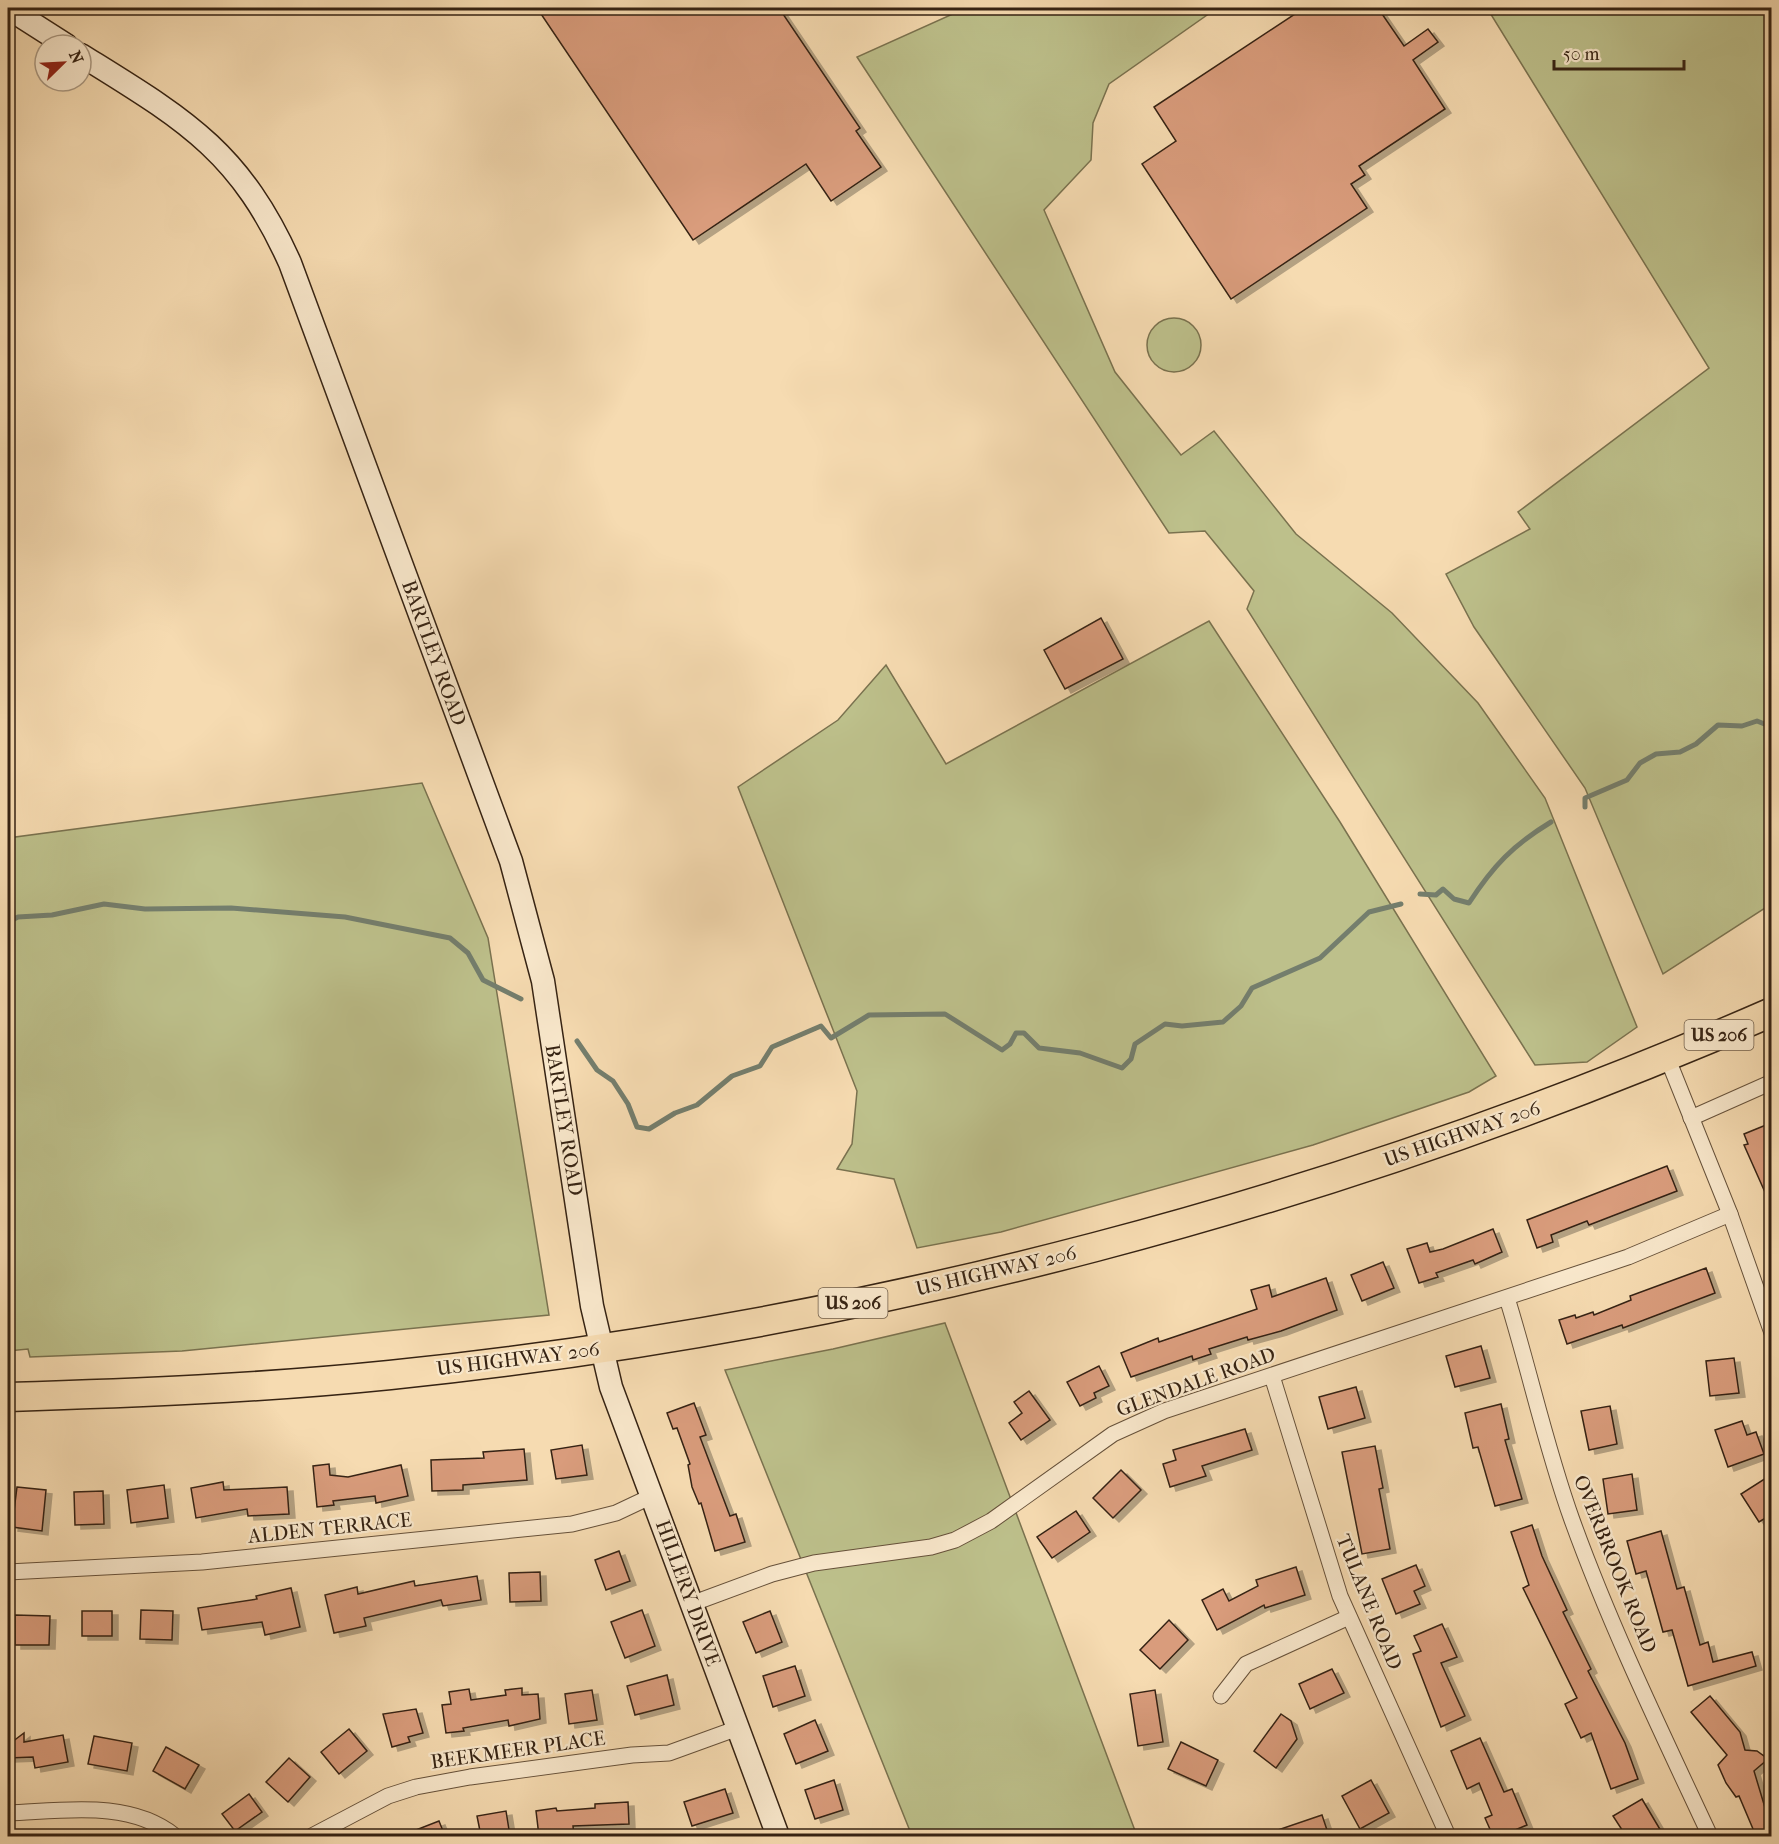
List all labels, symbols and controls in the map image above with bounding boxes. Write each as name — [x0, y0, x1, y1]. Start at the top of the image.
north arrow — [33, 33, 93, 93]
scale bar — [1554, 33, 1684, 71]
text: 50 m — [1563, 44, 1600, 65]
text: N — [65, 48, 88, 67]
street label: BARTLEY ROAD — [397, 577, 471, 729]
road number: US 206 — [1684, 1020, 1754, 1050]
street label: BARTLEY ROAD — [541, 1043, 587, 1197]
street label: US HIGHWAY 206 — [1381, 1096, 1544, 1172]
street label: US HIGHWAY 206 — [913, 1241, 1079, 1301]
road number: US 206 — [818, 1288, 888, 1318]
street label: US HIGHWAY 206 — [435, 1338, 601, 1380]
street label: GLENDALE ROAD — [1113, 1343, 1279, 1421]
street label: OVERBROOK ROAD — [1569, 1472, 1661, 1656]
street label: ALDEN TERRACE — [246, 1508, 413, 1548]
street label: HILLERY DRIVE — [651, 1517, 725, 1669]
street label: TULANE ROAD — [1331, 1531, 1407, 1673]
street label: BEEKMEER PLACE — [429, 1726, 607, 1774]

